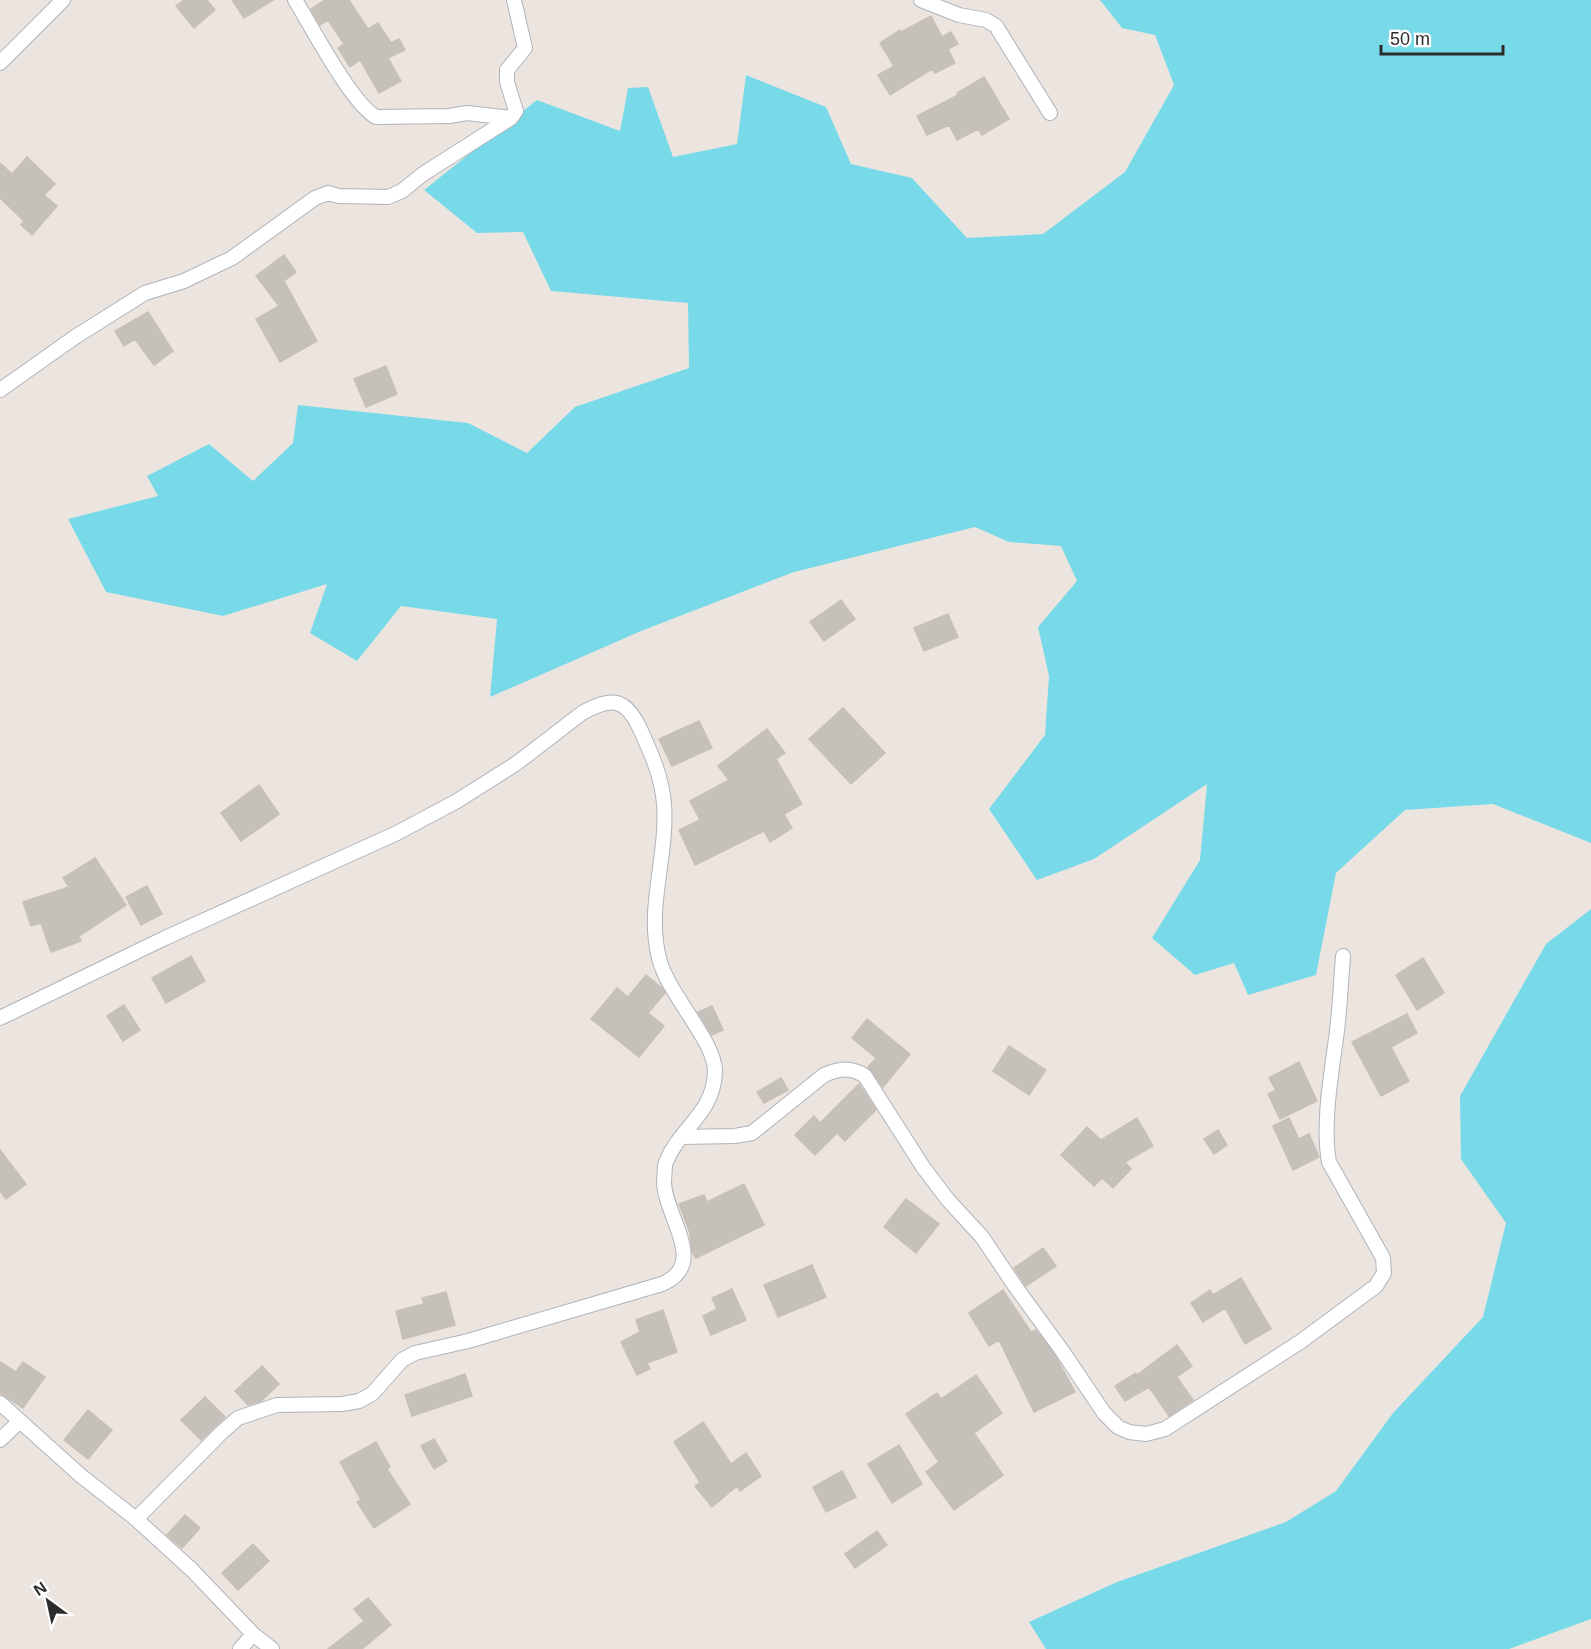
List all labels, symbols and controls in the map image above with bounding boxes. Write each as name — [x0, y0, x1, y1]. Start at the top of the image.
scale bar — [1381, 18, 1502, 56]
text: 50 m — [1390, 29, 1430, 49]
north arrow — [18, 1571, 78, 1631]
text: N — [31, 1579, 50, 1599]

